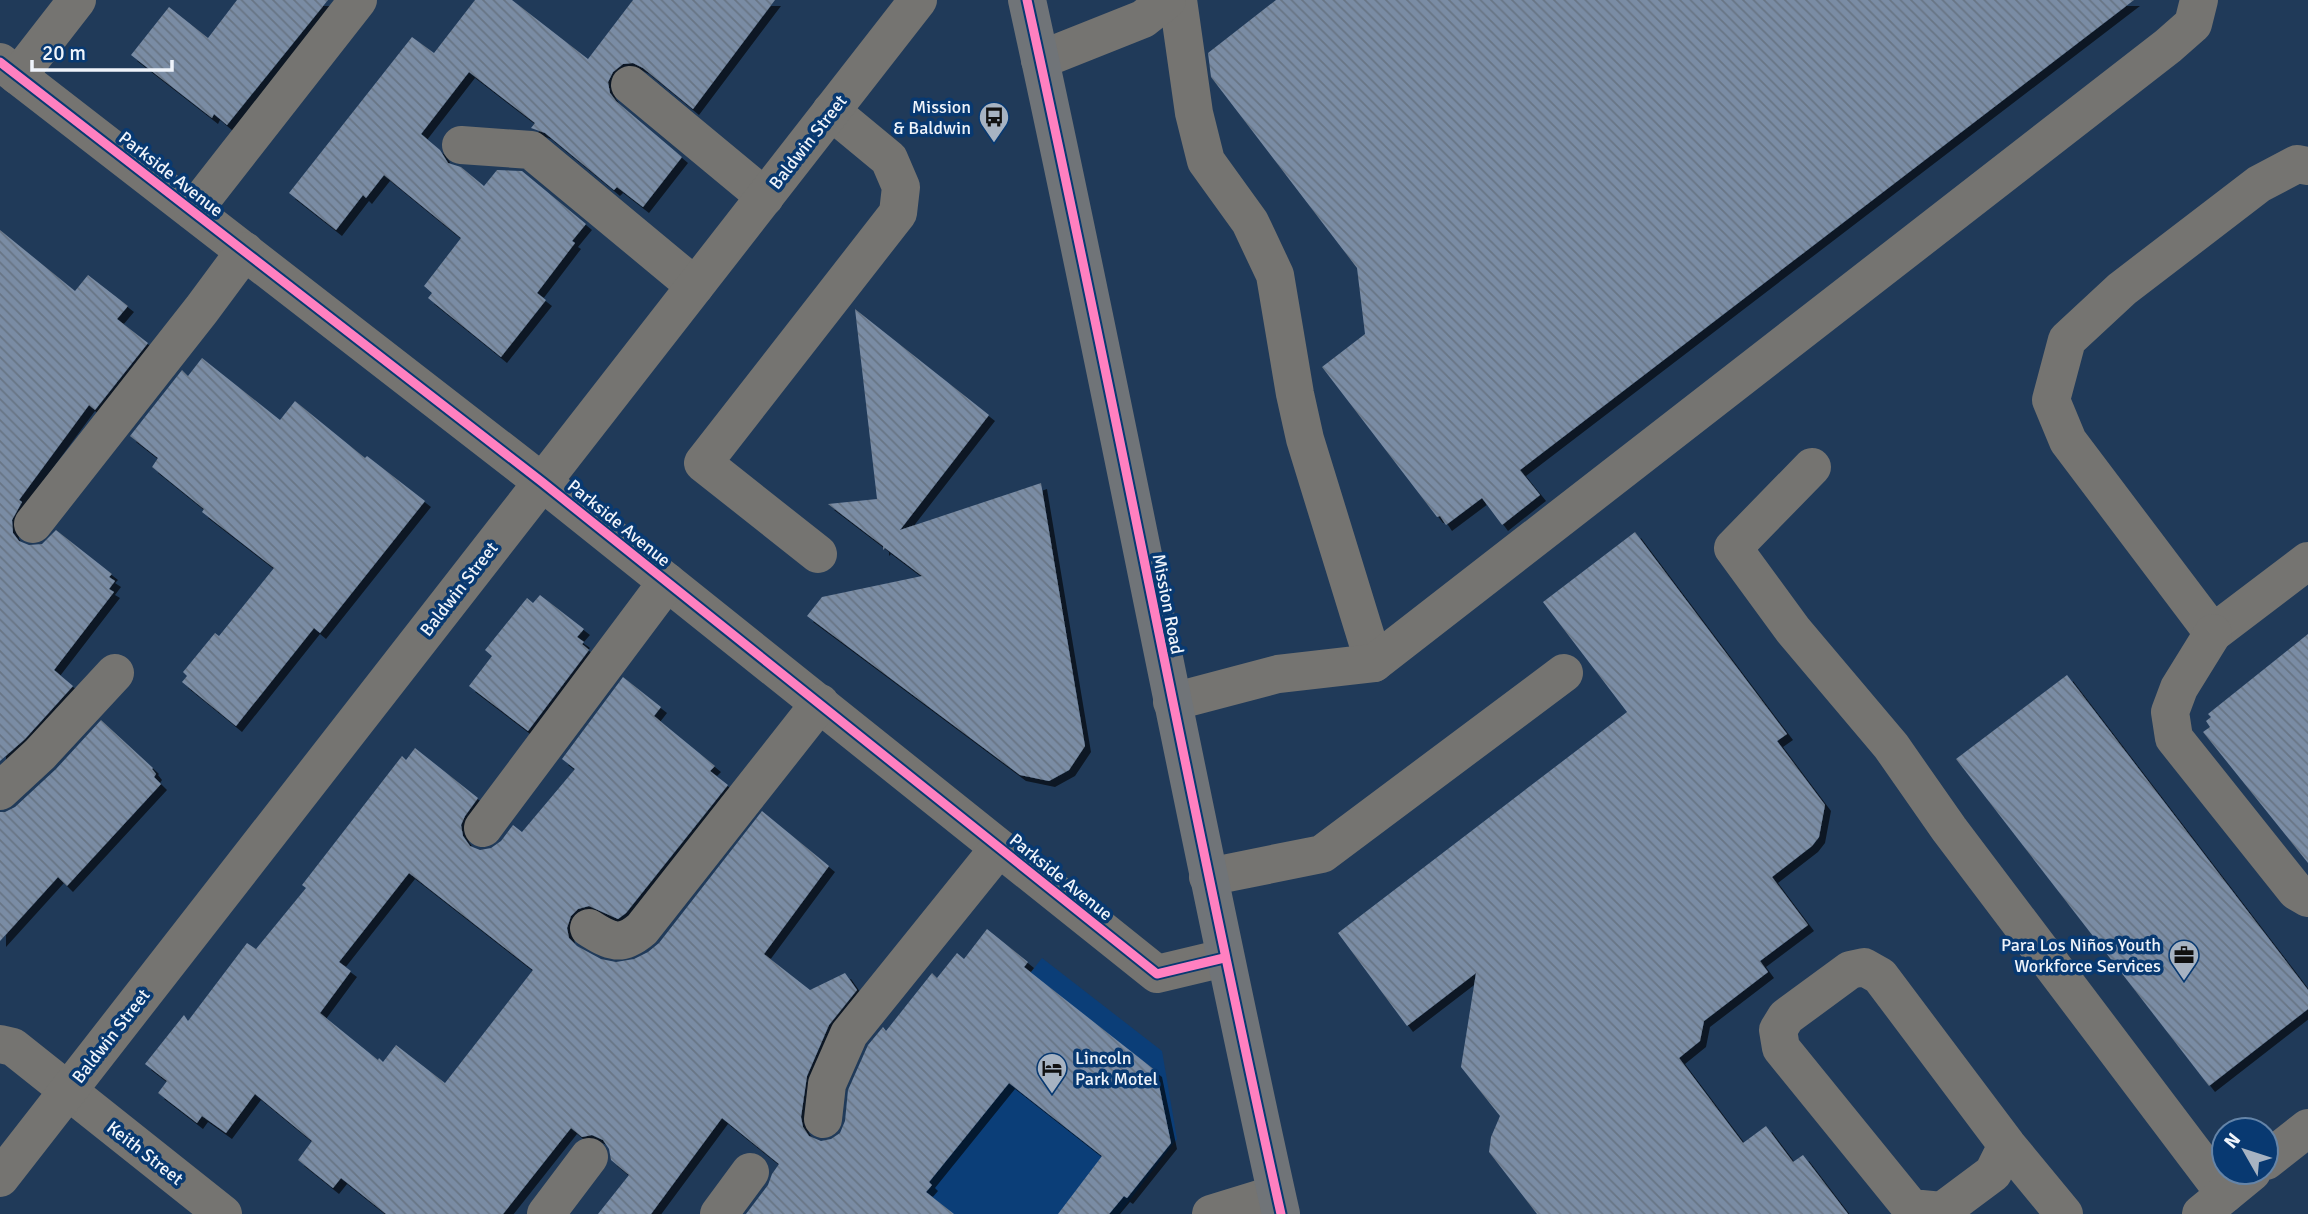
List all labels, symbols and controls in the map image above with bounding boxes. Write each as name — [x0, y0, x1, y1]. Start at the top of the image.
scale bar — [32, 28, 172, 72]
text: 20 m — [42, 40, 86, 66]
street label: Baldwin Street — [764, 90, 852, 194]
place label: Mission & Baldwin — [893, 96, 971, 139]
bus stop icon: Mission & Baldwin — [977, 100, 1011, 144]
street label: Parkside Avenue — [115, 126, 227, 222]
street label: Parkside Avenue — [563, 475, 675, 571]
street label: Baldwin Street — [415, 537, 503, 641]
street label: Mission Road — [1147, 552, 1189, 656]
street label: Parkside Avenue — [1005, 829, 1117, 925]
place label: Para Los Niños Youth Workforce Services — [2001, 934, 2161, 977]
office icon: Para Los Niños Youth Workforce Services — [2167, 938, 2201, 982]
street label: Baldwin Street — [67, 984, 155, 1088]
place label: Lincoln Park Motel — [1075, 1047, 1158, 1090]
hotel icon: Lincoln Park Motel — [1035, 1051, 1069, 1095]
street label: Keith Street — [102, 1116, 188, 1190]
north arrow — [2210, 1116, 2280, 1186]
text: N — [2219, 1128, 2246, 1154]

